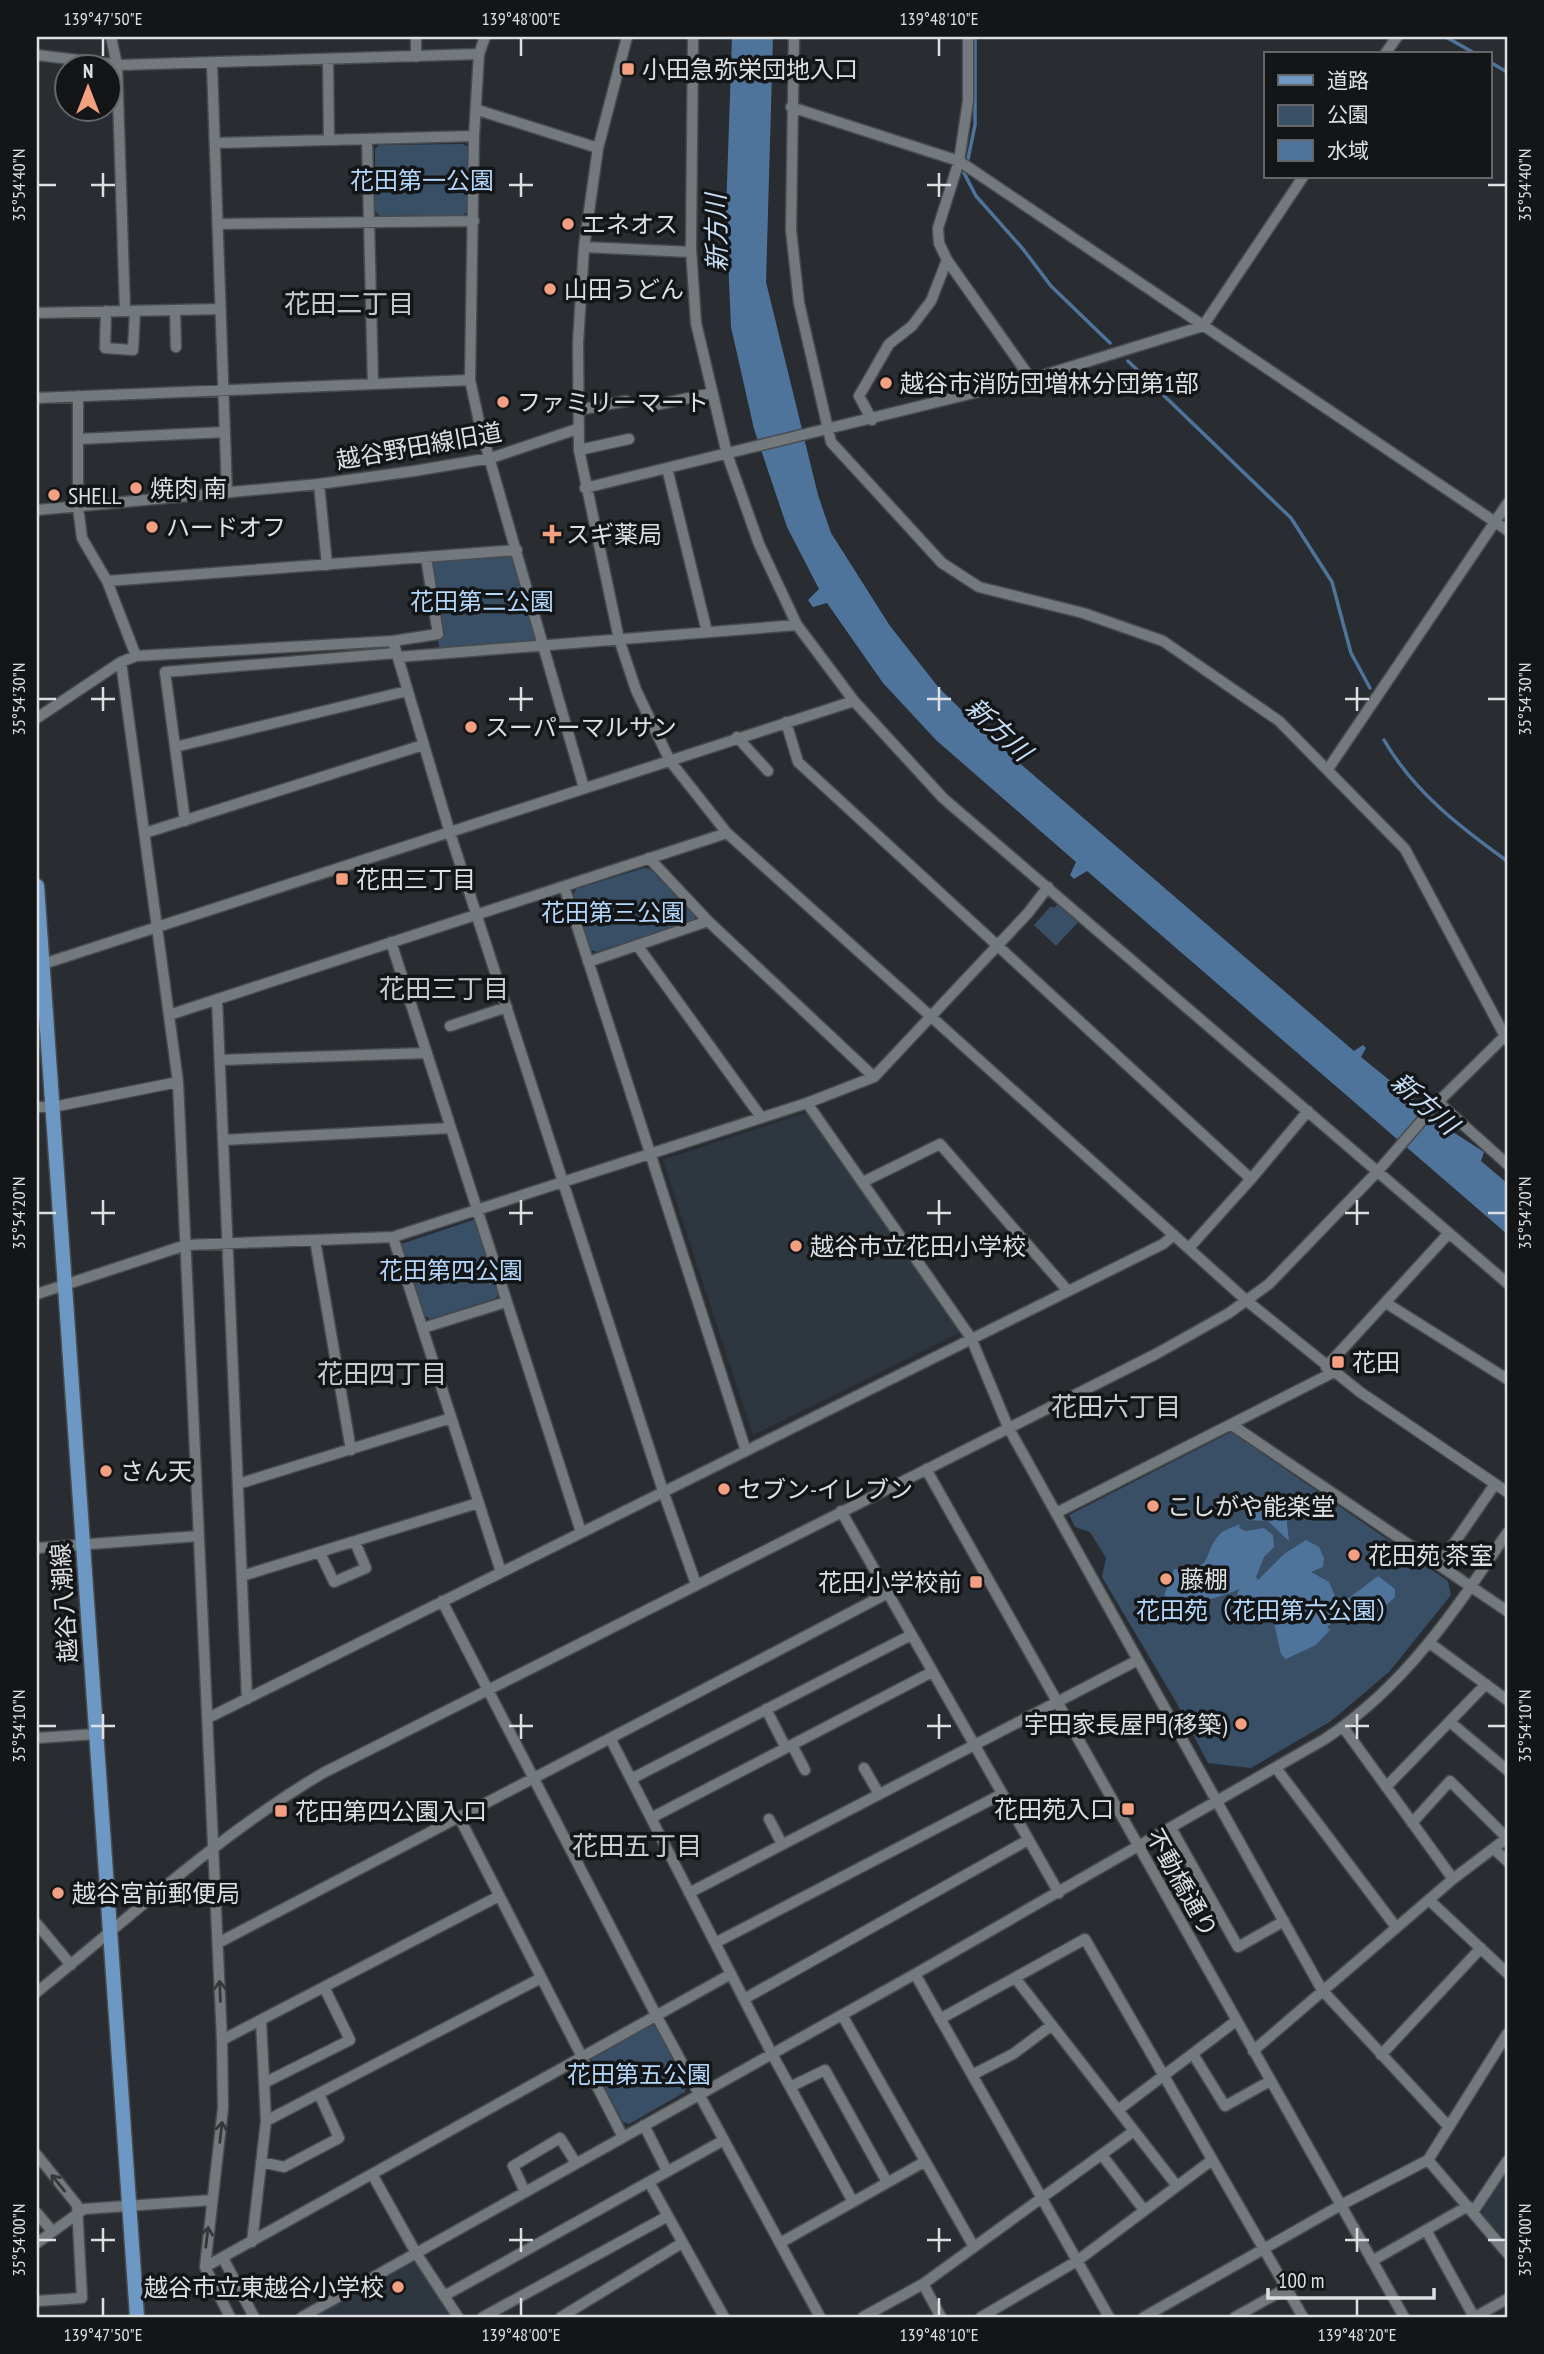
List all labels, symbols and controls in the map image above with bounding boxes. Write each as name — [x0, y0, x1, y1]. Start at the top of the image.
text: 139°47'50"E — [64, 7, 142, 30]
text: 139°48'00"E — [482, 7, 560, 30]
text: 139°48'10"E — [900, 7, 978, 30]
north arrow — [52, 52, 122, 122]
legend — [1264, 52, 1492, 178]
place label: 小田急弥栄団地入口 — [642, 54, 858, 85]
text: N — [83, 59, 93, 83]
marker: 小田急弥栄団地入口 — [620, 61, 636, 77]
text: 道路 — [1327, 67, 1369, 94]
text: 公園 — [1327, 101, 1369, 128]
text: 水域 — [1327, 137, 1369, 164]
text: 35°54'40"N — [7, 149, 30, 221]
text: 35°54'40"N — [1513, 149, 1536, 221]
park label: 花田第一公園 — [350, 165, 494, 196]
water label: 新方川 — [699, 191, 733, 272]
place label: エネオス — [582, 209, 678, 240]
marker: エネオス — [560, 216, 576, 232]
place label: 山田うどん — [564, 274, 684, 305]
marker: 山田うどん — [542, 281, 558, 297]
district label: 花田二丁目 — [284, 287, 414, 320]
place label: 越谷市消防団増林分団第1部 — [900, 368, 1199, 399]
marker: 越谷市消防団増林分団第1部 — [878, 375, 894, 391]
place label: ファミリーマート — [517, 387, 709, 418]
marker: ファミリーマート — [495, 394, 511, 410]
street label: 越谷野田線旧道 — [334, 416, 504, 476]
place label: 焼肉 南 — [150, 473, 227, 504]
place label: SHELL — [68, 480, 121, 511]
marker: 焼肉 南 — [128, 480, 144, 496]
marker: SHELL — [46, 487, 62, 503]
place label: ハードオフ — [166, 512, 286, 543]
marker: ハードオフ — [144, 519, 160, 535]
place label: スギ薬局 — [566, 519, 662, 550]
marker: スギ薬局 — [544, 526, 560, 542]
park label: 花田第二公園 — [410, 586, 554, 617]
text: 35°54'30"N — [7, 663, 30, 735]
text: 35°54'30"N — [1513, 663, 1536, 735]
water label: 新方川 — [959, 690, 1041, 770]
place label: スーパーマルサン — [485, 712, 677, 743]
marker: スーパーマルサン — [463, 719, 479, 735]
place label: 花田三丁目 — [356, 864, 476, 895]
marker: 花田三丁目 — [334, 871, 350, 887]
park label: 花田第三公園 — [541, 897, 685, 928]
district label: 花田三丁目 — [379, 972, 509, 1005]
water label: 新方川 — [1385, 1065, 1468, 1143]
text: 35°54'20"N — [7, 1177, 30, 1249]
text: 35°54'20"N — [1513, 1177, 1536, 1249]
place label: 越谷市立花田小学校 — [810, 1231, 1026, 1262]
marker: 越谷市立花田小学校 — [788, 1238, 804, 1254]
park label: 花田第四公園 — [379, 1255, 523, 1286]
place label: 花田 — [1352, 1347, 1400, 1378]
marker: 花田 — [1330, 1354, 1346, 1370]
district label: 花田四丁目 — [317, 1357, 447, 1390]
district label: 花田六丁目 — [1051, 1390, 1181, 1423]
place label: さん天 — [120, 1456, 192, 1487]
marker: さん天 — [98, 1463, 114, 1479]
place label: セブン-イレブン — [738, 1474, 913, 1505]
marker: セブン-イレブン — [716, 1481, 732, 1497]
place label: こしがや能楽堂 — [1167, 1491, 1335, 1522]
marker: こしがや能楽堂 — [1145, 1498, 1161, 1514]
place label: 花田苑 茶室 — [1368, 1540, 1493, 1571]
street label: 越谷八潮線 — [44, 1542, 84, 1664]
marker: 花田苑 茶室 — [1346, 1547, 1362, 1563]
place label: 藤棚 — [1180, 1564, 1228, 1595]
place label: 花田小学校前 — [818, 1567, 962, 1598]
marker: 藤棚 — [1158, 1571, 1174, 1587]
marker: 花田小学校前 — [968, 1574, 984, 1590]
park label: 花田苑（花田第六公園） — [1136, 1595, 1400, 1626]
text: 35°54'10"N — [7, 1690, 30, 1762]
text: 35°54'10"N — [1513, 1690, 1536, 1762]
place label: 宇田家長屋門(移築) — [1024, 1709, 1227, 1740]
marker: 宇田家長屋門(移築) — [1233, 1716, 1249, 1732]
place label: 花田苑入口 — [994, 1794, 1114, 1825]
place label: 花田第四公園入口 — [295, 1796, 487, 1827]
marker: 花田苑入口 — [1120, 1801, 1136, 1817]
marker: 花田第四公園入口 — [273, 1803, 289, 1819]
street label: 不動橋通り — [1139, 1823, 1225, 1943]
district label: 花田五丁目 — [572, 1829, 702, 1862]
place label: 越谷宮前郵便局 — [72, 1878, 240, 1909]
marker: 越谷宮前郵便局 — [50, 1885, 66, 1901]
one-way arrow — [214, 1980, 227, 2003]
park label: 花田第五公園 — [567, 2059, 711, 2090]
one-way arrow — [214, 2121, 227, 2144]
one-way arrow — [50, 2174, 66, 2192]
text: 35°54'00"N — [7, 2204, 30, 2276]
text: 35°54'00"N — [1513, 2204, 1536, 2276]
one-way arrow — [201, 2226, 214, 2249]
scale bar — [1268, 2256, 1434, 2300]
text: 100 m — [1278, 2267, 1324, 2294]
place label: 越谷市立東越谷小学校 — [144, 2272, 384, 2303]
marker: 越谷市立東越谷小学校 — [390, 2279, 406, 2295]
text: 139°47'50"E — [64, 2323, 142, 2346]
text: 139°48'00"E — [482, 2323, 560, 2346]
text: 139°48'10"E — [900, 2323, 978, 2346]
text: 139°48'20"E — [1318, 2323, 1396, 2346]

